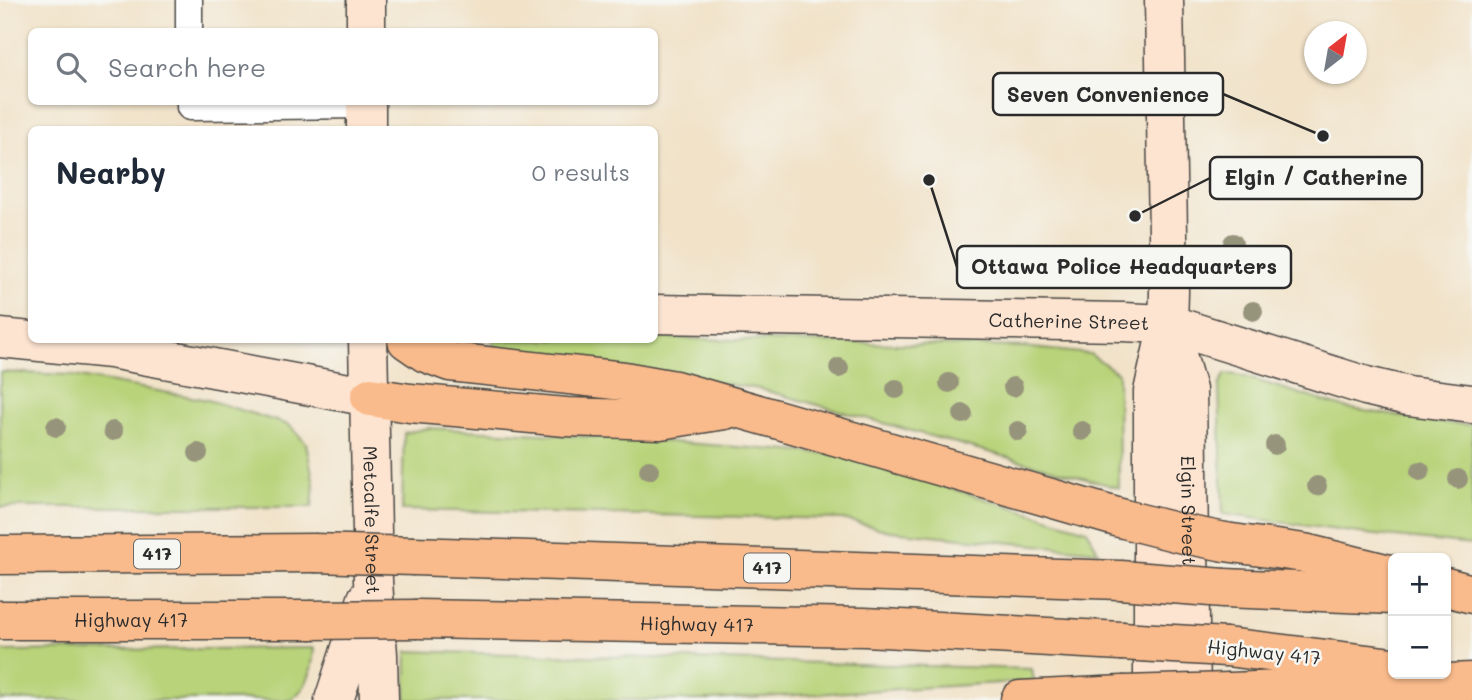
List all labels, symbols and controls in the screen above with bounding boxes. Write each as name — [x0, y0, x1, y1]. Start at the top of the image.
north arrow — [1304, 21, 1367, 84]
search box — [28, 28, 658, 105]
icon: search — [52, 48, 90, 86]
text: Search here — [108, 50, 266, 84]
callout: Seven Convenience — [993, 73, 1223, 115]
text: Seven Convenience — [1007, 80, 1209, 107]
text: Nearby — [56, 152, 166, 192]
text: 0 results — [532, 157, 630, 187]
callout: Elgin / Catherine — [1210, 157, 1422, 199]
text: Elgin / Catherine — [1224, 163, 1408, 190]
callout: Ottawa Police Headquarters — [957, 246, 1291, 288]
text: Ottawa Police Headquarters — [971, 252, 1277, 279]
street label: Catherine Street — [988, 307, 1150, 335]
street label: Metcalfe Street — [358, 445, 387, 595]
street label: Elgin Street — [1176, 455, 1202, 565]
road number: 417 — [134, 540, 180, 568]
map controls — [1388, 553, 1451, 679]
button: + — [1388, 553, 1451, 616]
road number: 417 — [744, 554, 790, 582]
street label: Highway 417 — [74, 607, 188, 632]
street label: Highway 417 — [640, 610, 754, 637]
button: − — [1388, 616, 1451, 679]
street label: Highway 417 — [1206, 633, 1322, 670]

